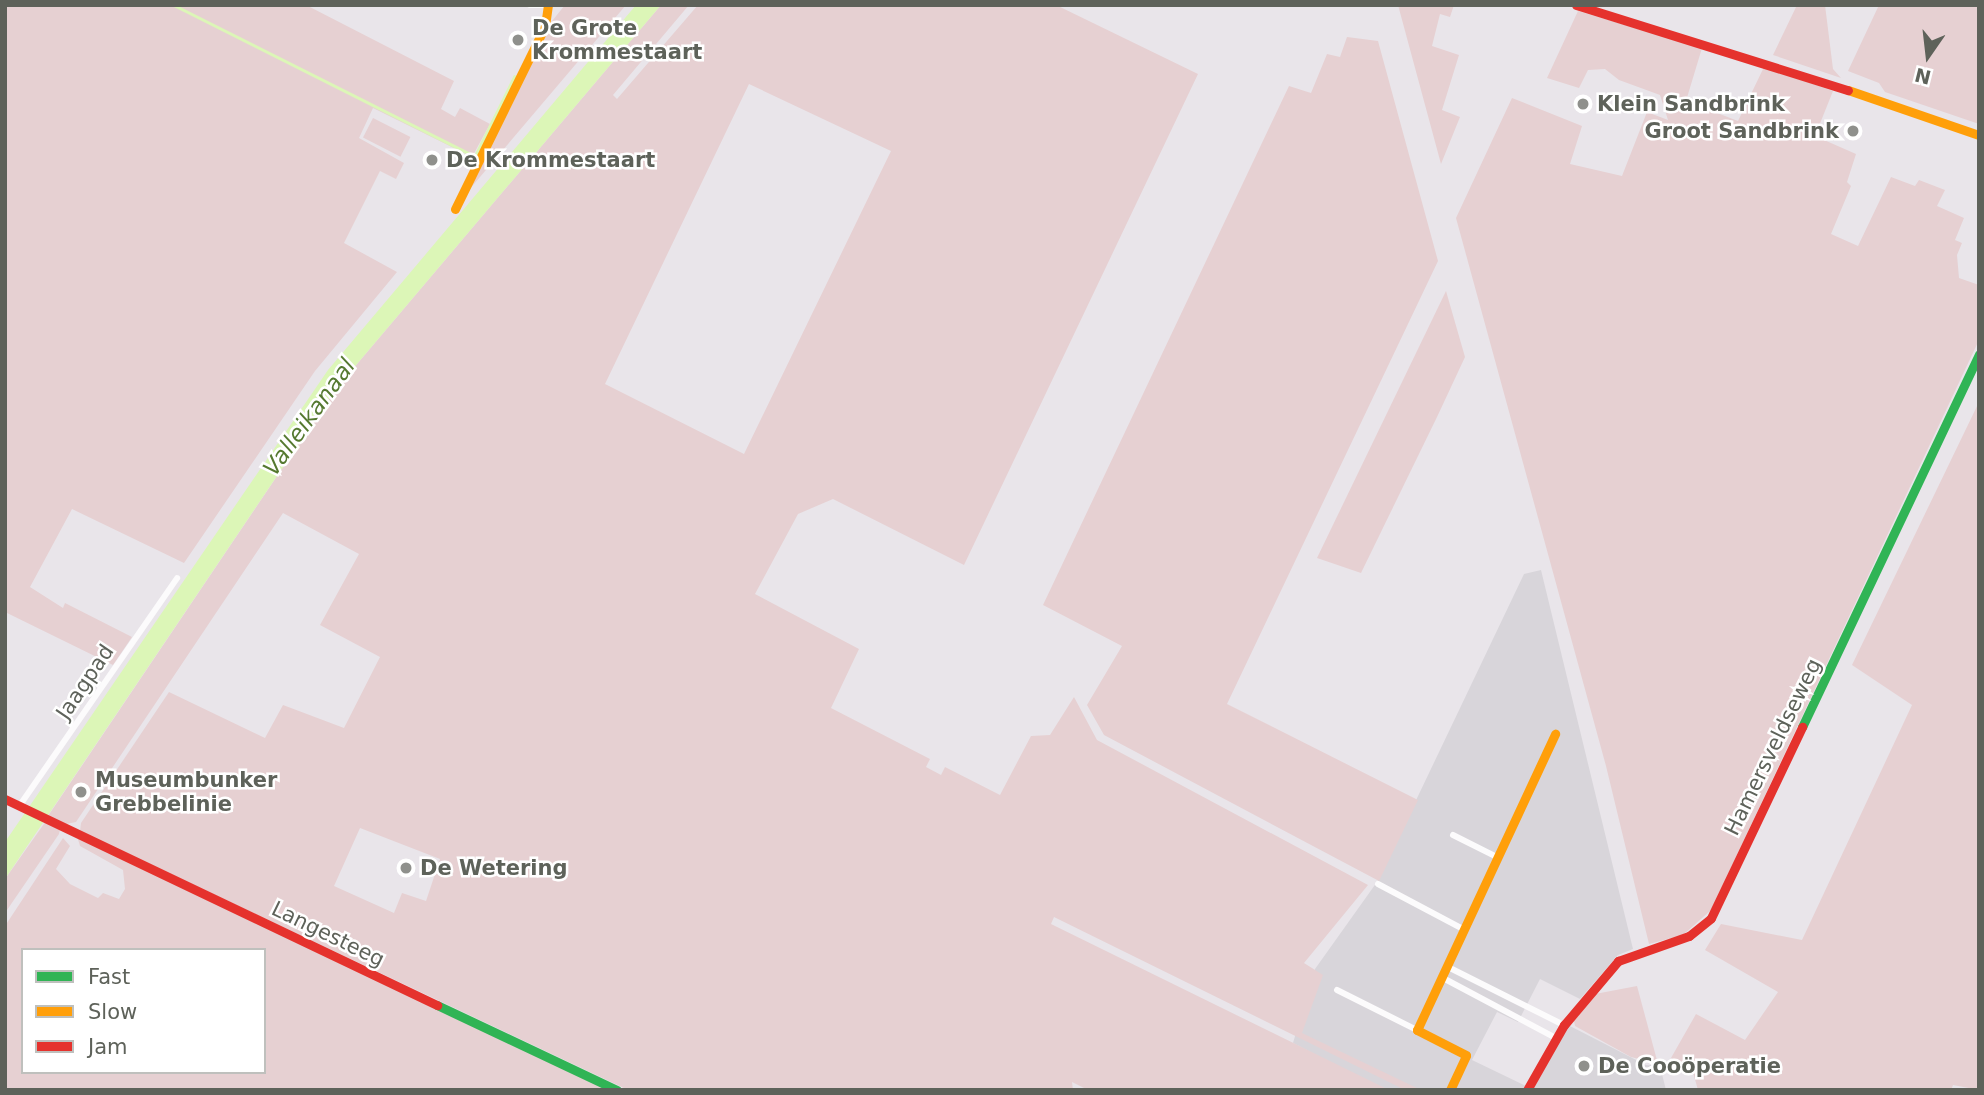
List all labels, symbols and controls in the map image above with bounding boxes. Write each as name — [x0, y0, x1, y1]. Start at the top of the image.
place label: De Grote Krommestaart — [532, 15, 702, 65]
north arrow — [1893, 21, 1963, 91]
marker: De Grote Krommestaart — [510, 32, 526, 48]
text: N — [1913, 64, 1933, 89]
place label: Klein Sandbrink — [1597, 91, 1785, 117]
marker: Klein Sandbrink — [1575, 96, 1591, 112]
place label: Groot Sandbrink — [1644, 118, 1839, 144]
marker: Groot Sandbrink — [1845, 123, 1861, 139]
place label: De Krommestaart — [446, 147, 655, 173]
marker: De Krommestaart — [424, 152, 440, 168]
water label: Valleikanaal — [257, 353, 361, 481]
street label: Jaagpad — [51, 640, 119, 724]
street label: Hamersveldseweg — [1719, 655, 1827, 839]
place label: Museumbunker Grebbelinie — [95, 767, 277, 817]
marker: Museumbunker Grebbelinie — [73, 784, 89, 800]
place label: De Wetering — [420, 855, 567, 881]
marker: De Wetering — [398, 860, 414, 876]
street label: Langesteeg — [267, 896, 389, 972]
legend — [21, 948, 266, 1074]
text: Fast — [88, 965, 130, 989]
text: Slow — [88, 1000, 137, 1024]
text: Jam — [88, 1035, 128, 1059]
place label: De Cooöperatie — [1598, 1053, 1781, 1079]
marker: De Cooöperatie — [1576, 1058, 1592, 1074]

